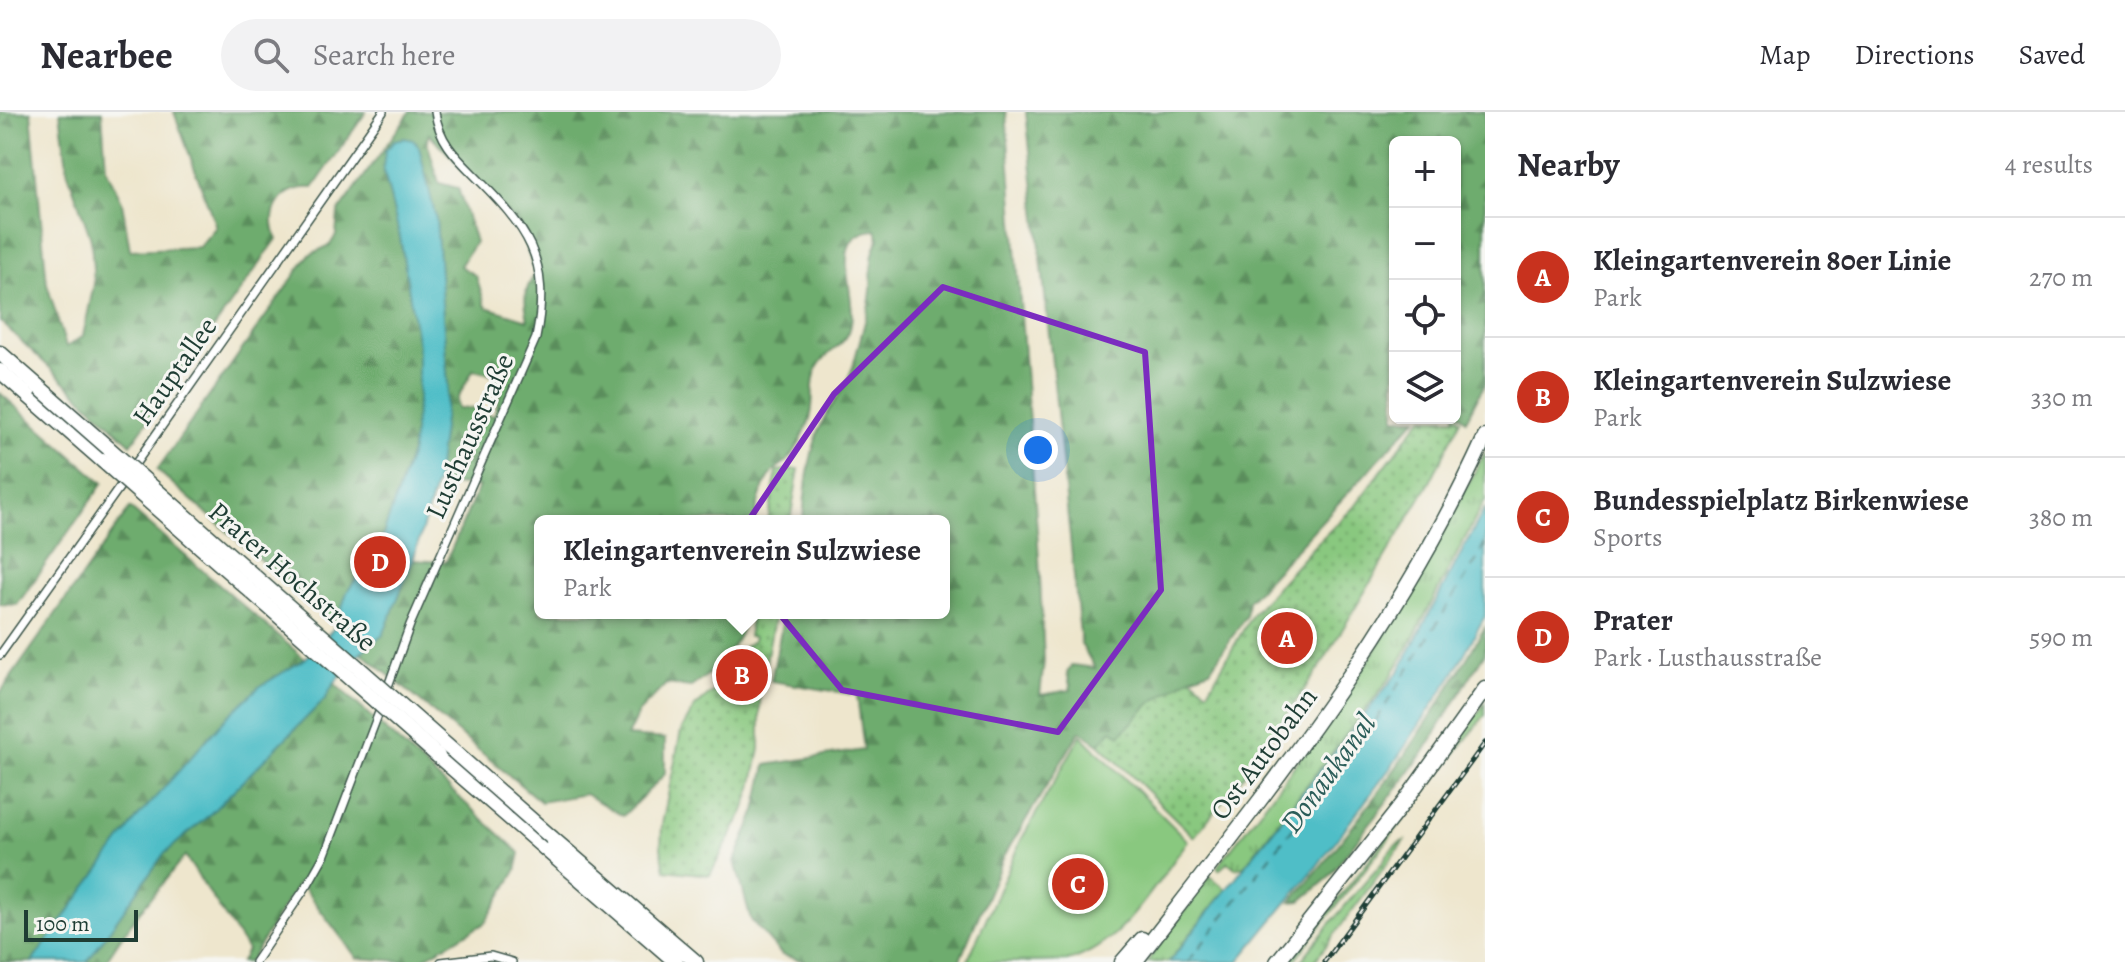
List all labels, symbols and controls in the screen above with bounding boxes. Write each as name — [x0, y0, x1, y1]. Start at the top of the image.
search box — [221, 19, 781, 91]
text: Nearbee — [40, 29, 173, 81]
icon: search — [249, 33, 293, 77]
text: Search here — [313, 35, 455, 75]
text: Map — [1759, 36, 1810, 74]
text: Directions — [1854, 36, 1975, 74]
text: Saved — [2019, 36, 2085, 74]
map controls — [1389, 136, 1461, 424]
button: + — [1389, 136, 1461, 208]
text: Nearby — [1517, 141, 1620, 188]
text: 4 results — [2005, 147, 2093, 182]
button: − — [1389, 208, 1461, 280]
text: Kleingartenverein 80er Linie — [1593, 240, 1951, 280]
text: A — [1535, 260, 1551, 295]
text: 270 m — [2029, 260, 2093, 295]
button: locate — [1389, 280, 1461, 352]
text: Park — [1593, 280, 1642, 315]
street label: Hauptallee — [124, 310, 226, 433]
street label: Lusthausstraße — [416, 348, 523, 525]
button: layers — [1389, 352, 1461, 424]
text: Kleingartenverein Sulzwiese — [1593, 360, 1951, 400]
text: B — [1535, 380, 1551, 415]
text: 330 m — [2031, 380, 2093, 415]
text: Park — [1593, 400, 1642, 435]
your location — [1018, 430, 1058, 470]
text: Bundesspielplatz Birkenwiese — [1593, 480, 1969, 520]
street label: Prater Hochstraße — [200, 493, 384, 660]
text: C — [1535, 500, 1551, 535]
text: 380 m — [2029, 500, 2093, 535]
popup — [534, 515, 950, 619]
text: Sports — [1593, 520, 1662, 555]
text: Kleingartenverein Sulzwiese — [563, 530, 921, 570]
pin: D — [354, 532, 406, 592]
text: Park — [563, 570, 612, 605]
text: Prater — [1593, 600, 1673, 640]
pin: A — [1261, 608, 1313, 668]
text: D — [1534, 620, 1552, 655]
text: 590 m — [2029, 620, 2093, 655]
text: Park · Lusthausstraße — [1593, 640, 1822, 675]
pin: B — [716, 645, 768, 705]
street label: Ost Autobahn — [1201, 679, 1326, 828]
water label: Donaukanal — [1271, 705, 1385, 841]
pin: C — [1052, 854, 1104, 914]
scale bar — [24, 906, 138, 942]
text: 100 m — [36, 909, 90, 939]

